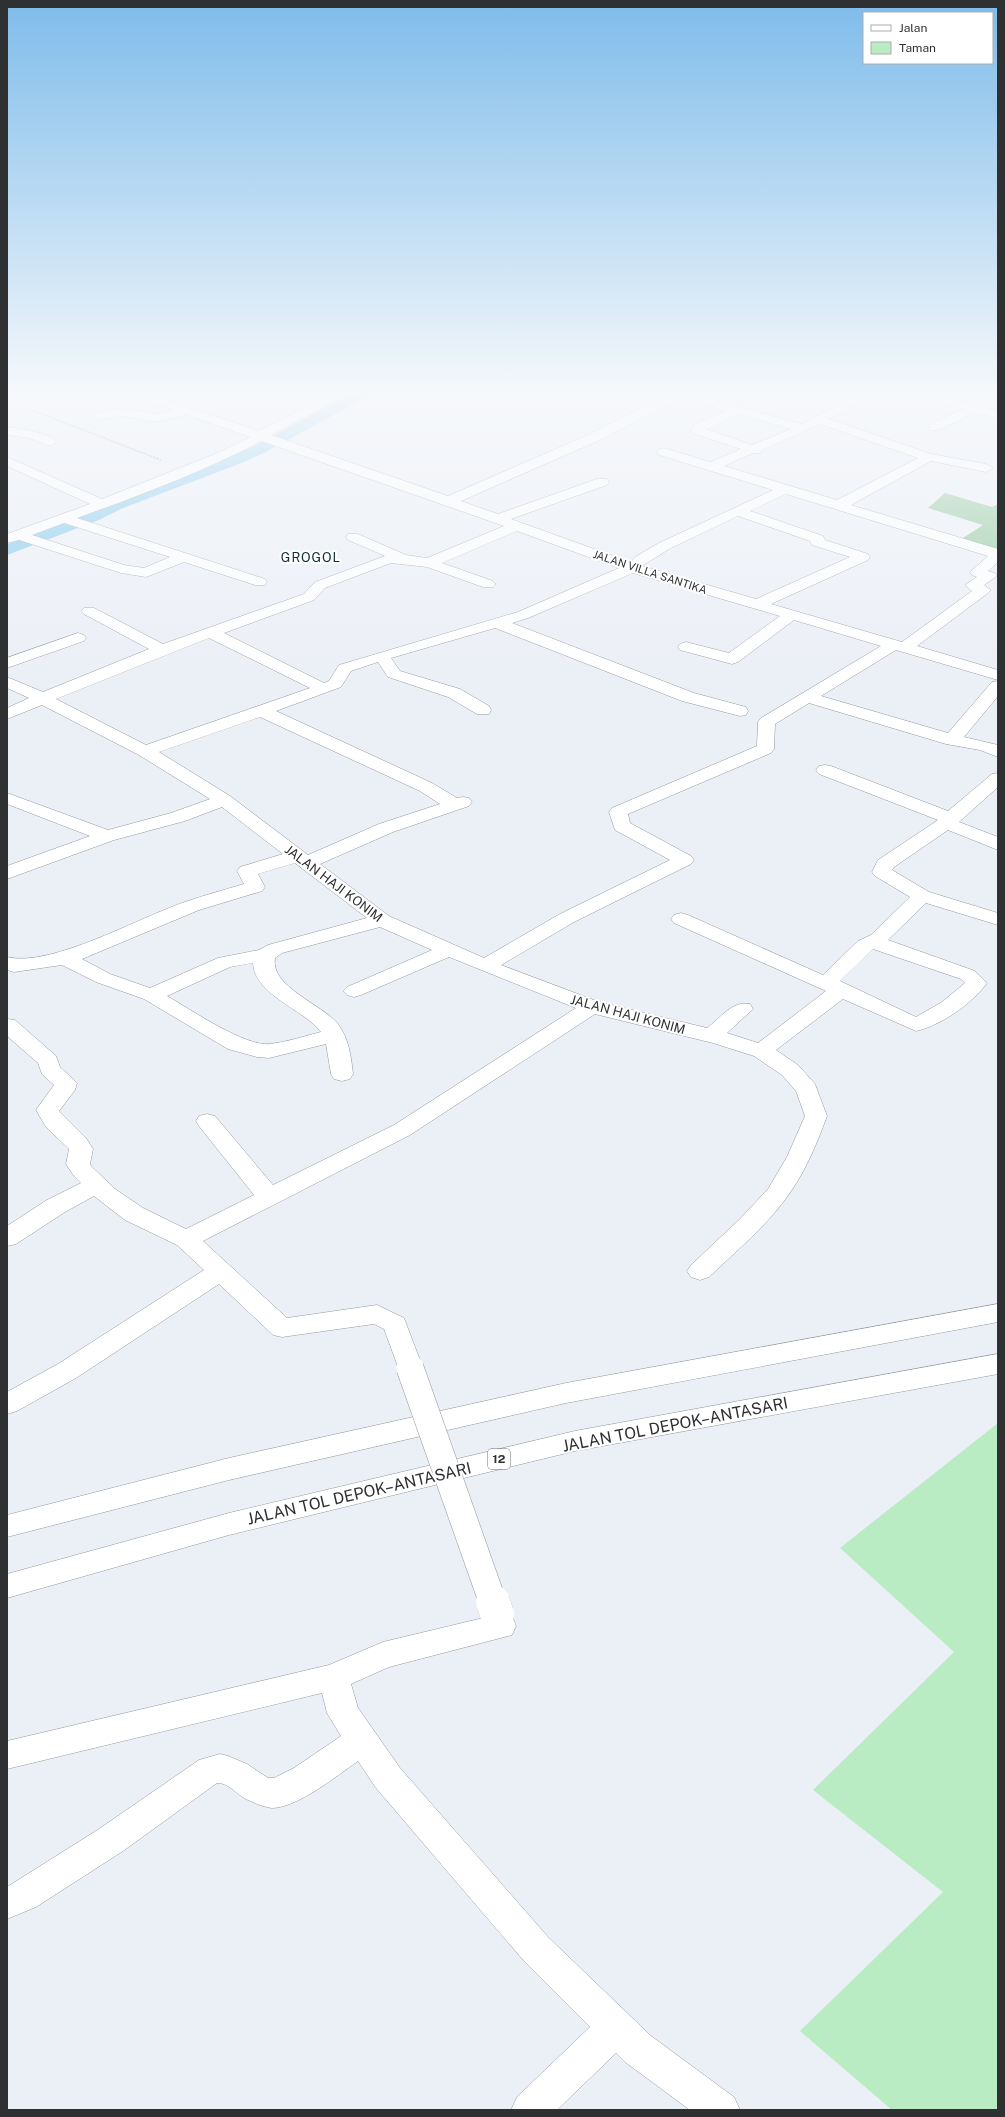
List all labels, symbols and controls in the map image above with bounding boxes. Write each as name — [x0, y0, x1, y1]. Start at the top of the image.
legend — [863, 12, 993, 64]
text: Jalan — [899, 21, 928, 35]
text: Taman — [899, 41, 936, 55]
street label: JALAN VILLA SANTIKA — [592, 548, 709, 596]
district label: GROGOL — [281, 550, 341, 565]
street label: JALAN HAJI KONIM — [282, 842, 385, 925]
street label: JALAN HAJI KONIM — [569, 992, 687, 1037]
street label: JALAN TOL DEPOK–ANTASARI — [561, 1393, 790, 1456]
road number: 12 — [488, 1449, 510, 1469]
street label: JALAN TOL DEPOK–ANTASARI — [245, 1458, 473, 1529]

